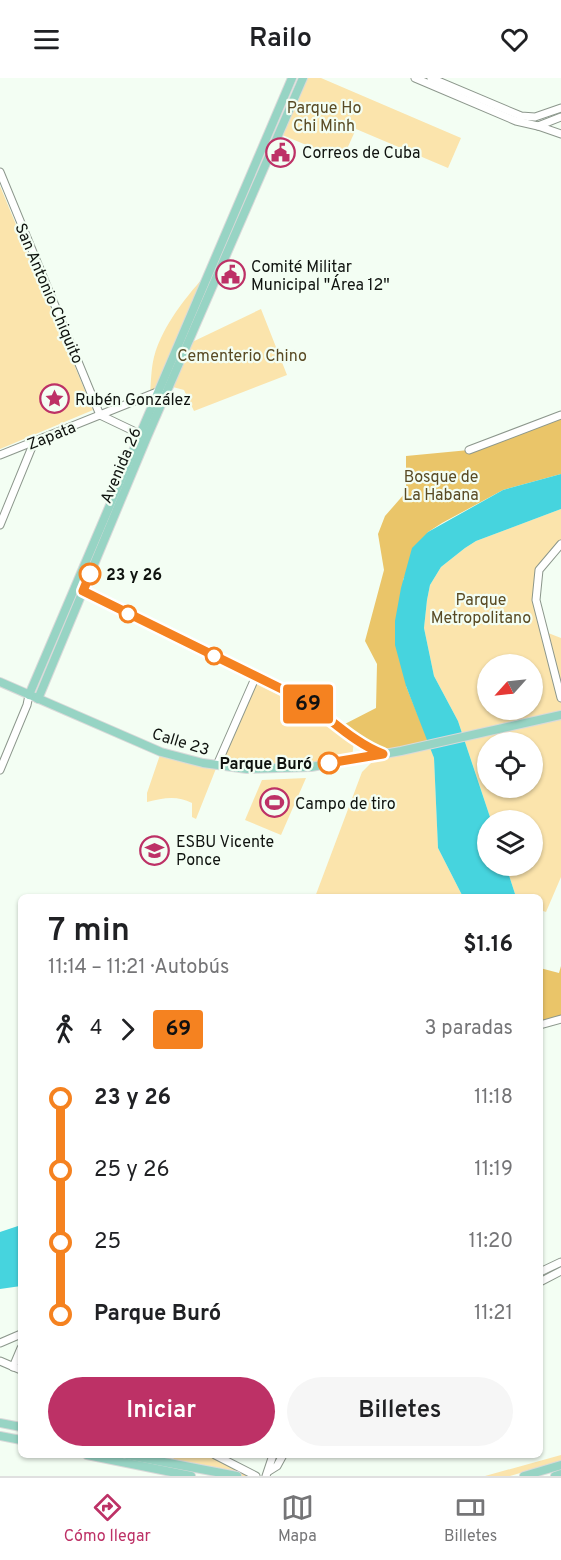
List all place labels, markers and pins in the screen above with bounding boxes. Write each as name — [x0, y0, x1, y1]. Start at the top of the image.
public building icon: Correos de Cuba — [265, 136, 297, 168]
place label: Correos de Cuba — [302, 144, 421, 164]
place label: Comité Militar Municipal "Área 12" — [251, 258, 390, 296]
public building icon: Comité Militar Municipal "Área 12" — [214, 259, 246, 291]
place icon: Rubén González — [38, 383, 70, 415]
place label: Rubén González — [75, 391, 191, 411]
marker: 23 y 26 — [79, 563, 101, 585]
place label: 23 y 26 — [106, 566, 162, 586]
unlabelled marker — [119, 605, 137, 623]
unlabelled marker — [205, 647, 223, 665]
marker: Parque Buró — [318, 752, 340, 774]
place label: Parque Buró — [220, 755, 312, 775]
sports icon: Campo de tiro — [258, 787, 290, 819]
place label: Campo de tiro — [295, 795, 396, 815]
place label: ESBU Vicente Ponce — [176, 833, 274, 871]
school or university icon: ESBU Vicente Ponce — [139, 834, 171, 866]

